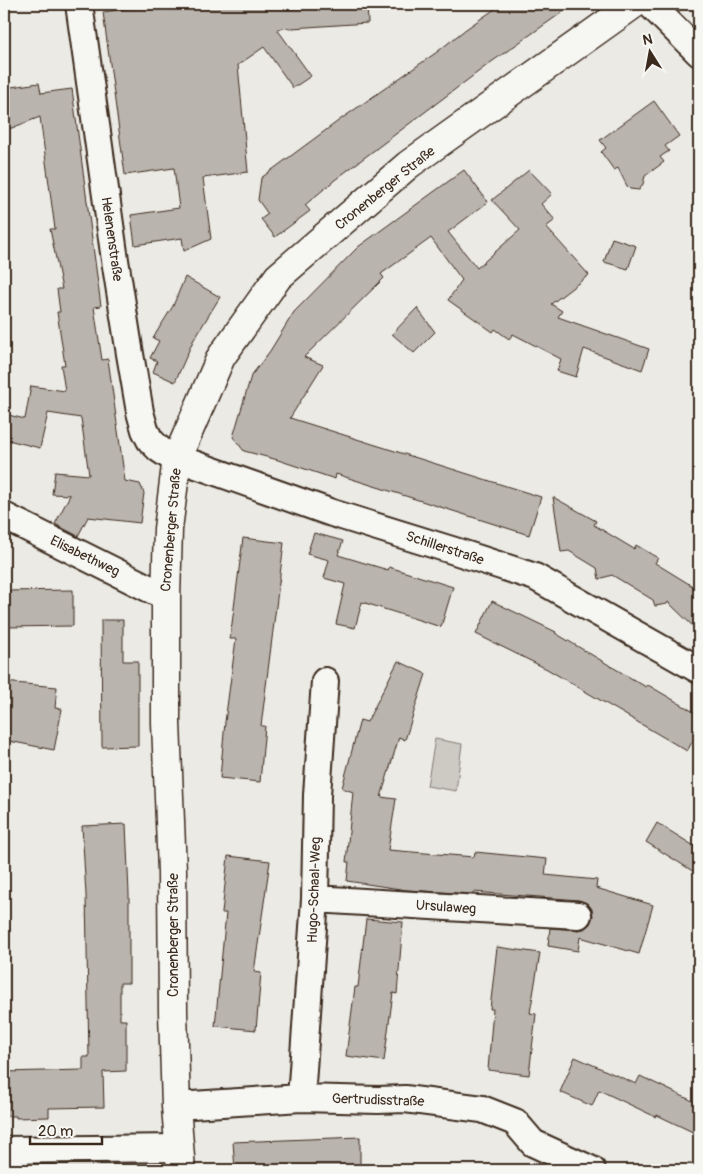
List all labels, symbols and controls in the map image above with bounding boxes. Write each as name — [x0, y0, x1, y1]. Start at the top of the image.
north arrow — [626, 28, 676, 78]
text: N — [641, 30, 654, 49]
street label: Cronenberger Straße — [332, 142, 439, 234]
street label: Helenenstraße — [98, 196, 126, 283]
street label: Cronenberger Straße — [157, 468, 185, 592]
street label: Schillerstraße — [404, 527, 486, 569]
street label: Elisabethweg — [47, 532, 123, 580]
street label: Hugo-Schaal-Weg — [304, 836, 324, 944]
street label: Cronenberger Straße — [165, 873, 182, 997]
street label: Ursulaweg — [415, 896, 477, 918]
street label: Gertrudisstraße — [332, 1090, 425, 1110]
scale bar — [30, 1114, 102, 1146]
text: 20 m — [38, 1122, 73, 1141]

